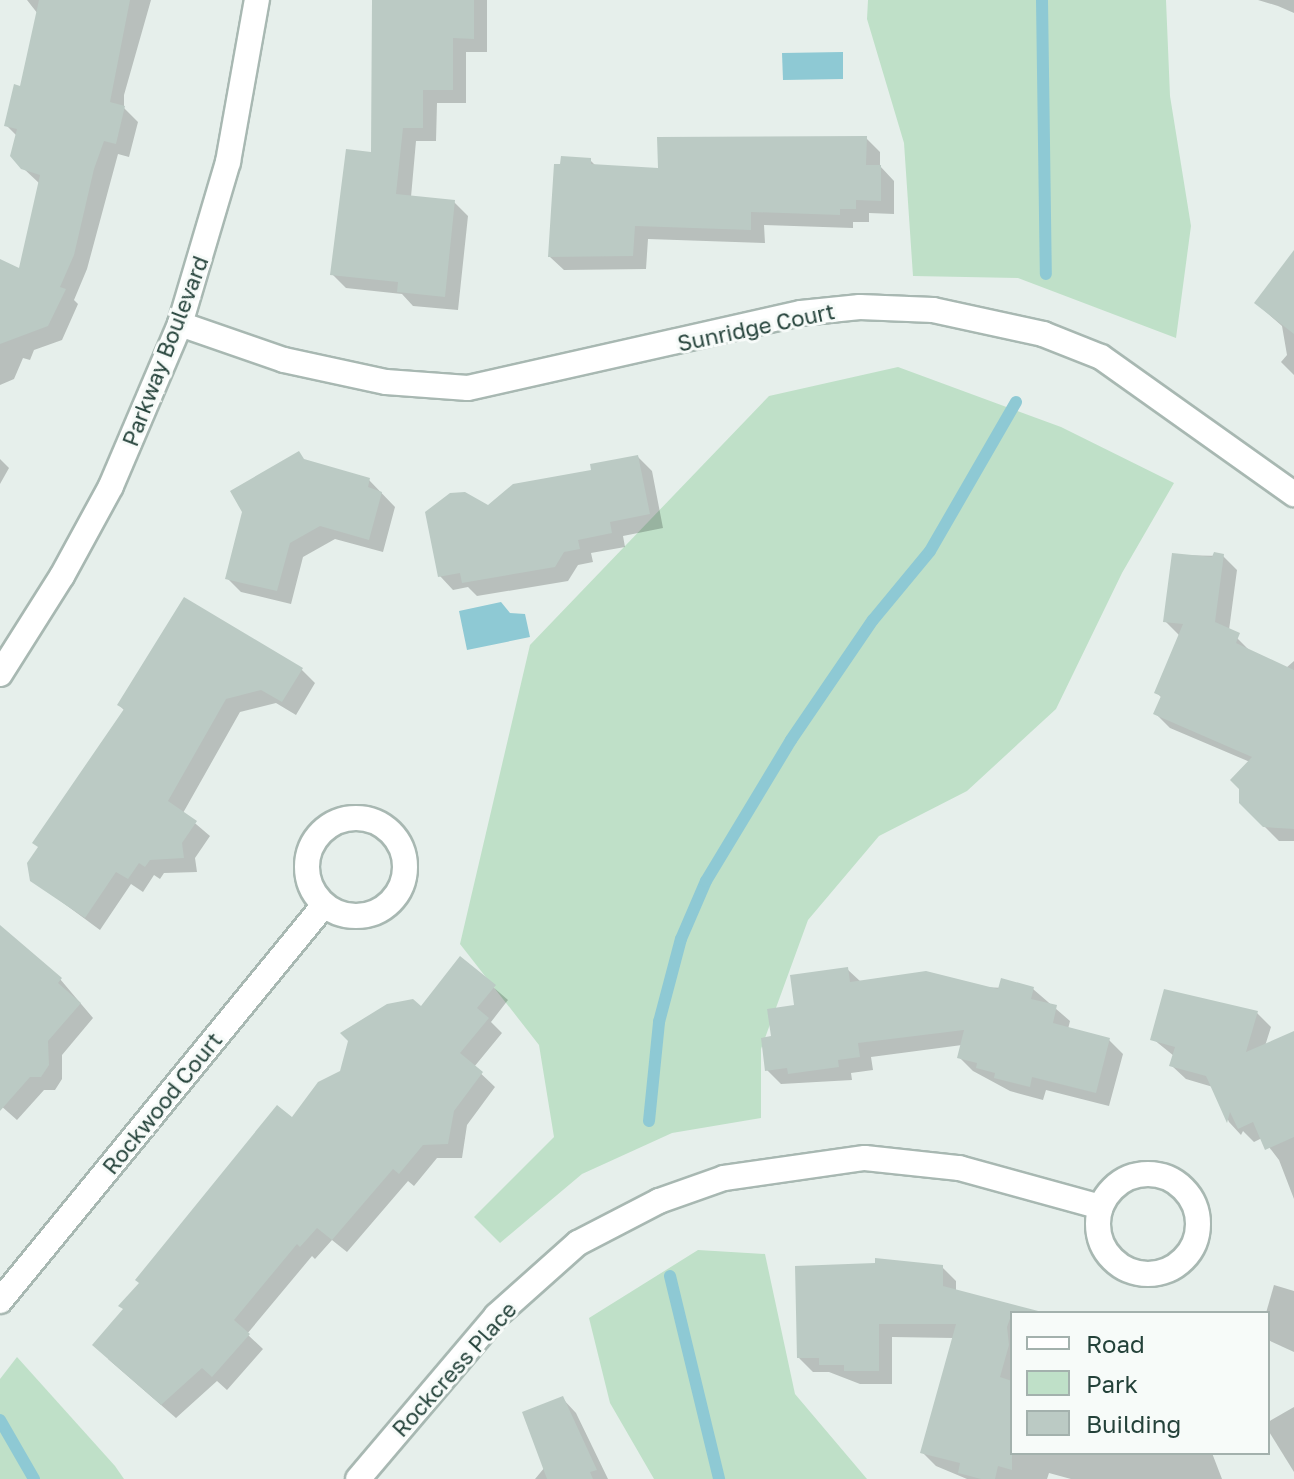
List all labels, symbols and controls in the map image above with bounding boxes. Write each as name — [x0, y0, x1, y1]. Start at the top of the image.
street label: Parkway Boulevard — [117, 252, 213, 450]
street label: Sunridge Court — [675, 297, 837, 357]
street label: Rockwood Court — [97, 1027, 227, 1179]
street label: Rockcress Place — [386, 1296, 522, 1442]
legend — [1010, 1311, 1270, 1455]
text: Road — [1086, 1329, 1145, 1358]
text: Park — [1086, 1369, 1138, 1398]
text: Building — [1086, 1409, 1181, 1438]

